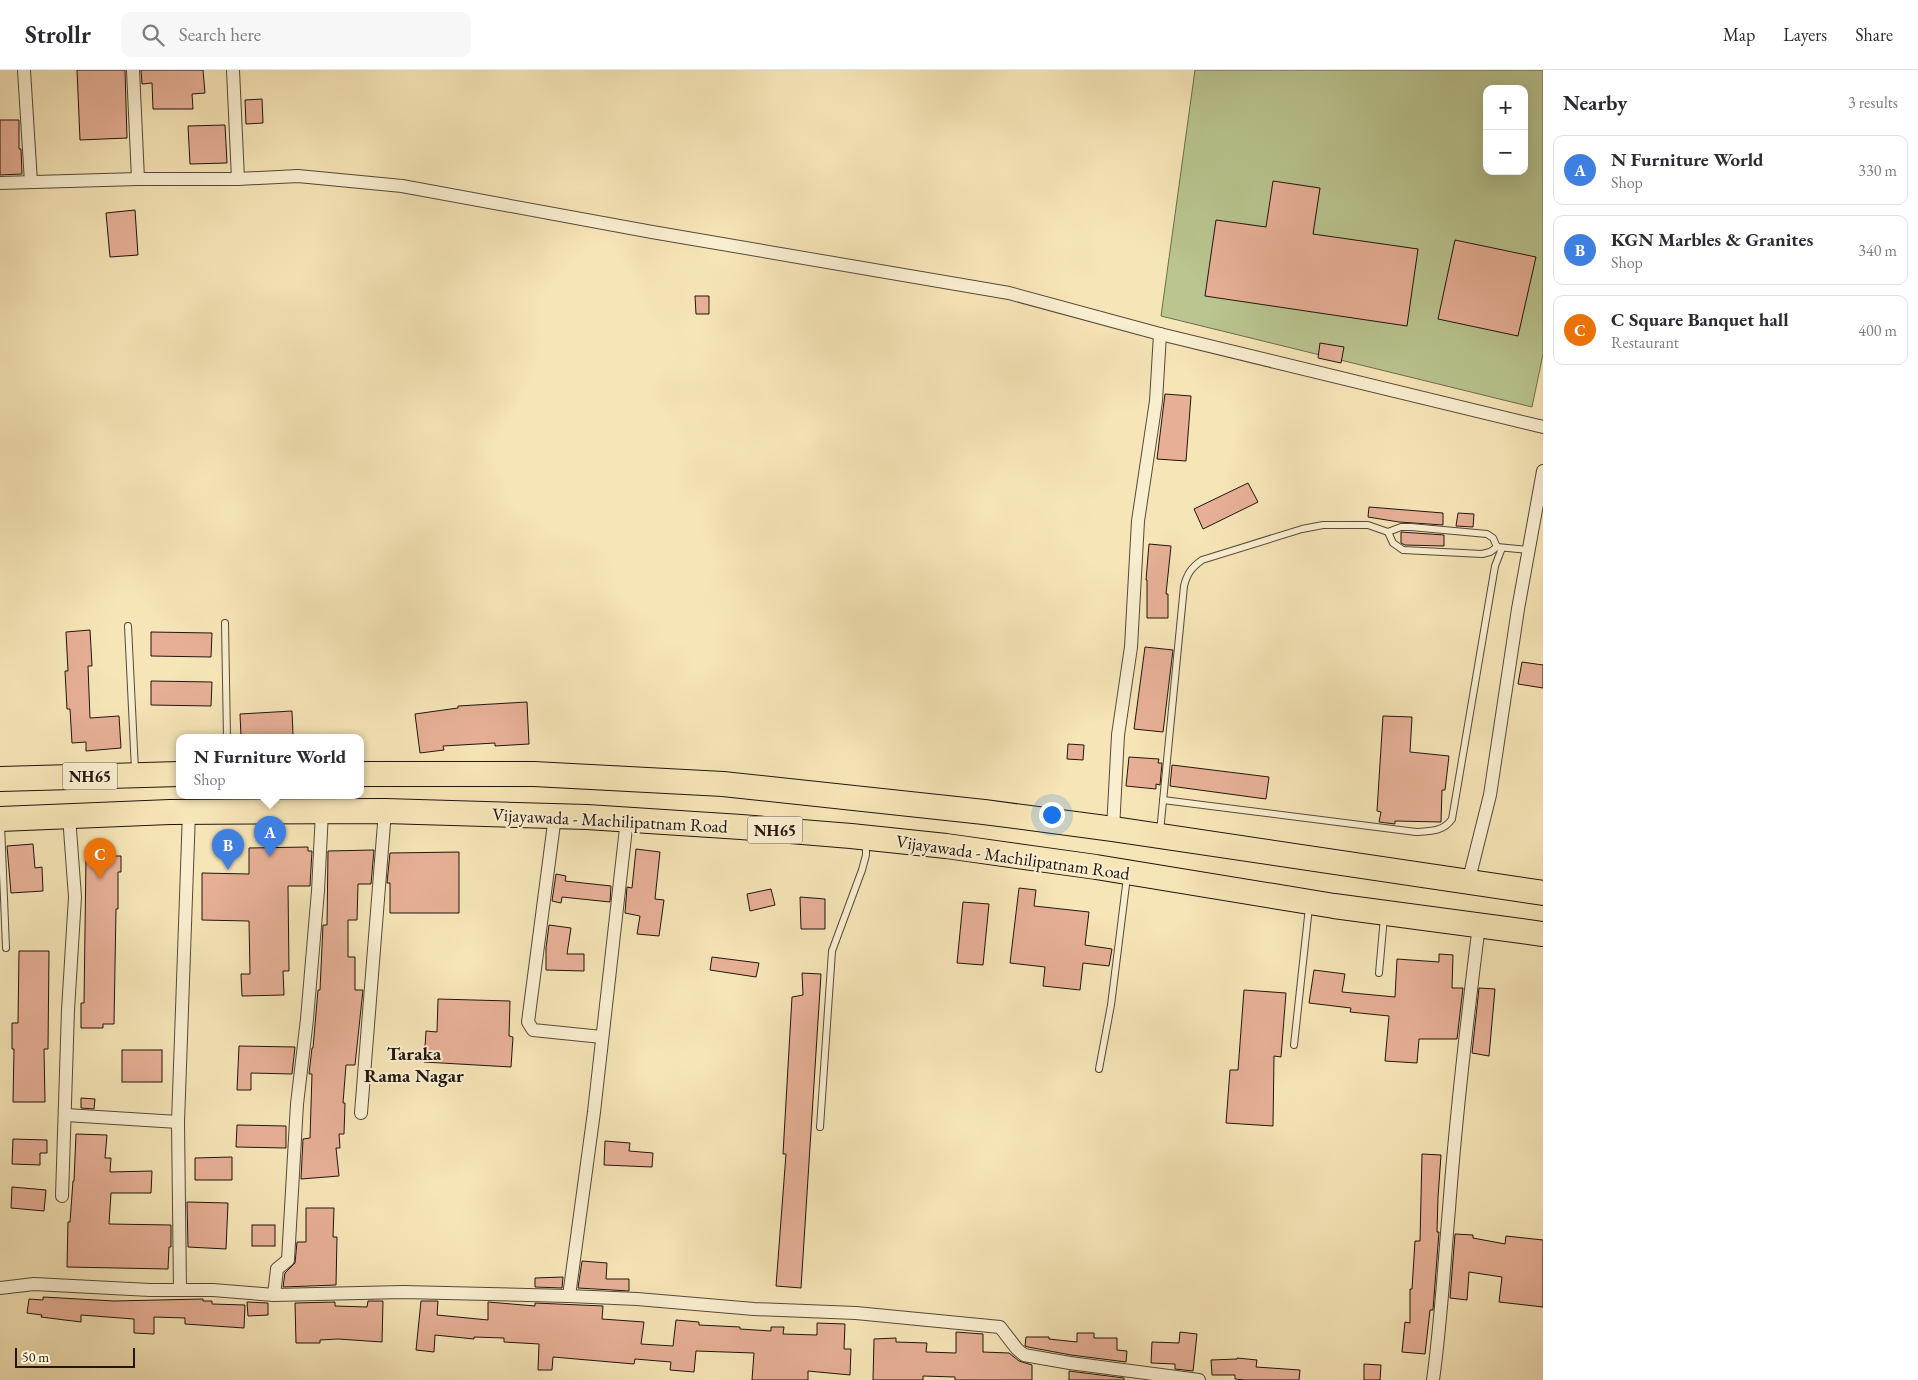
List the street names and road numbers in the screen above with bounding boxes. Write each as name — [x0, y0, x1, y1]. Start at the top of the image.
road number: NH65 — [62, 762, 118, 789]
street label: Vijayawada - Machilipatnam Road — [492, 802, 729, 838]
road number: NH65 — [748, 816, 802, 844]
street label: Vijayawada - Machilipatnam Road — [895, 829, 1132, 885]

